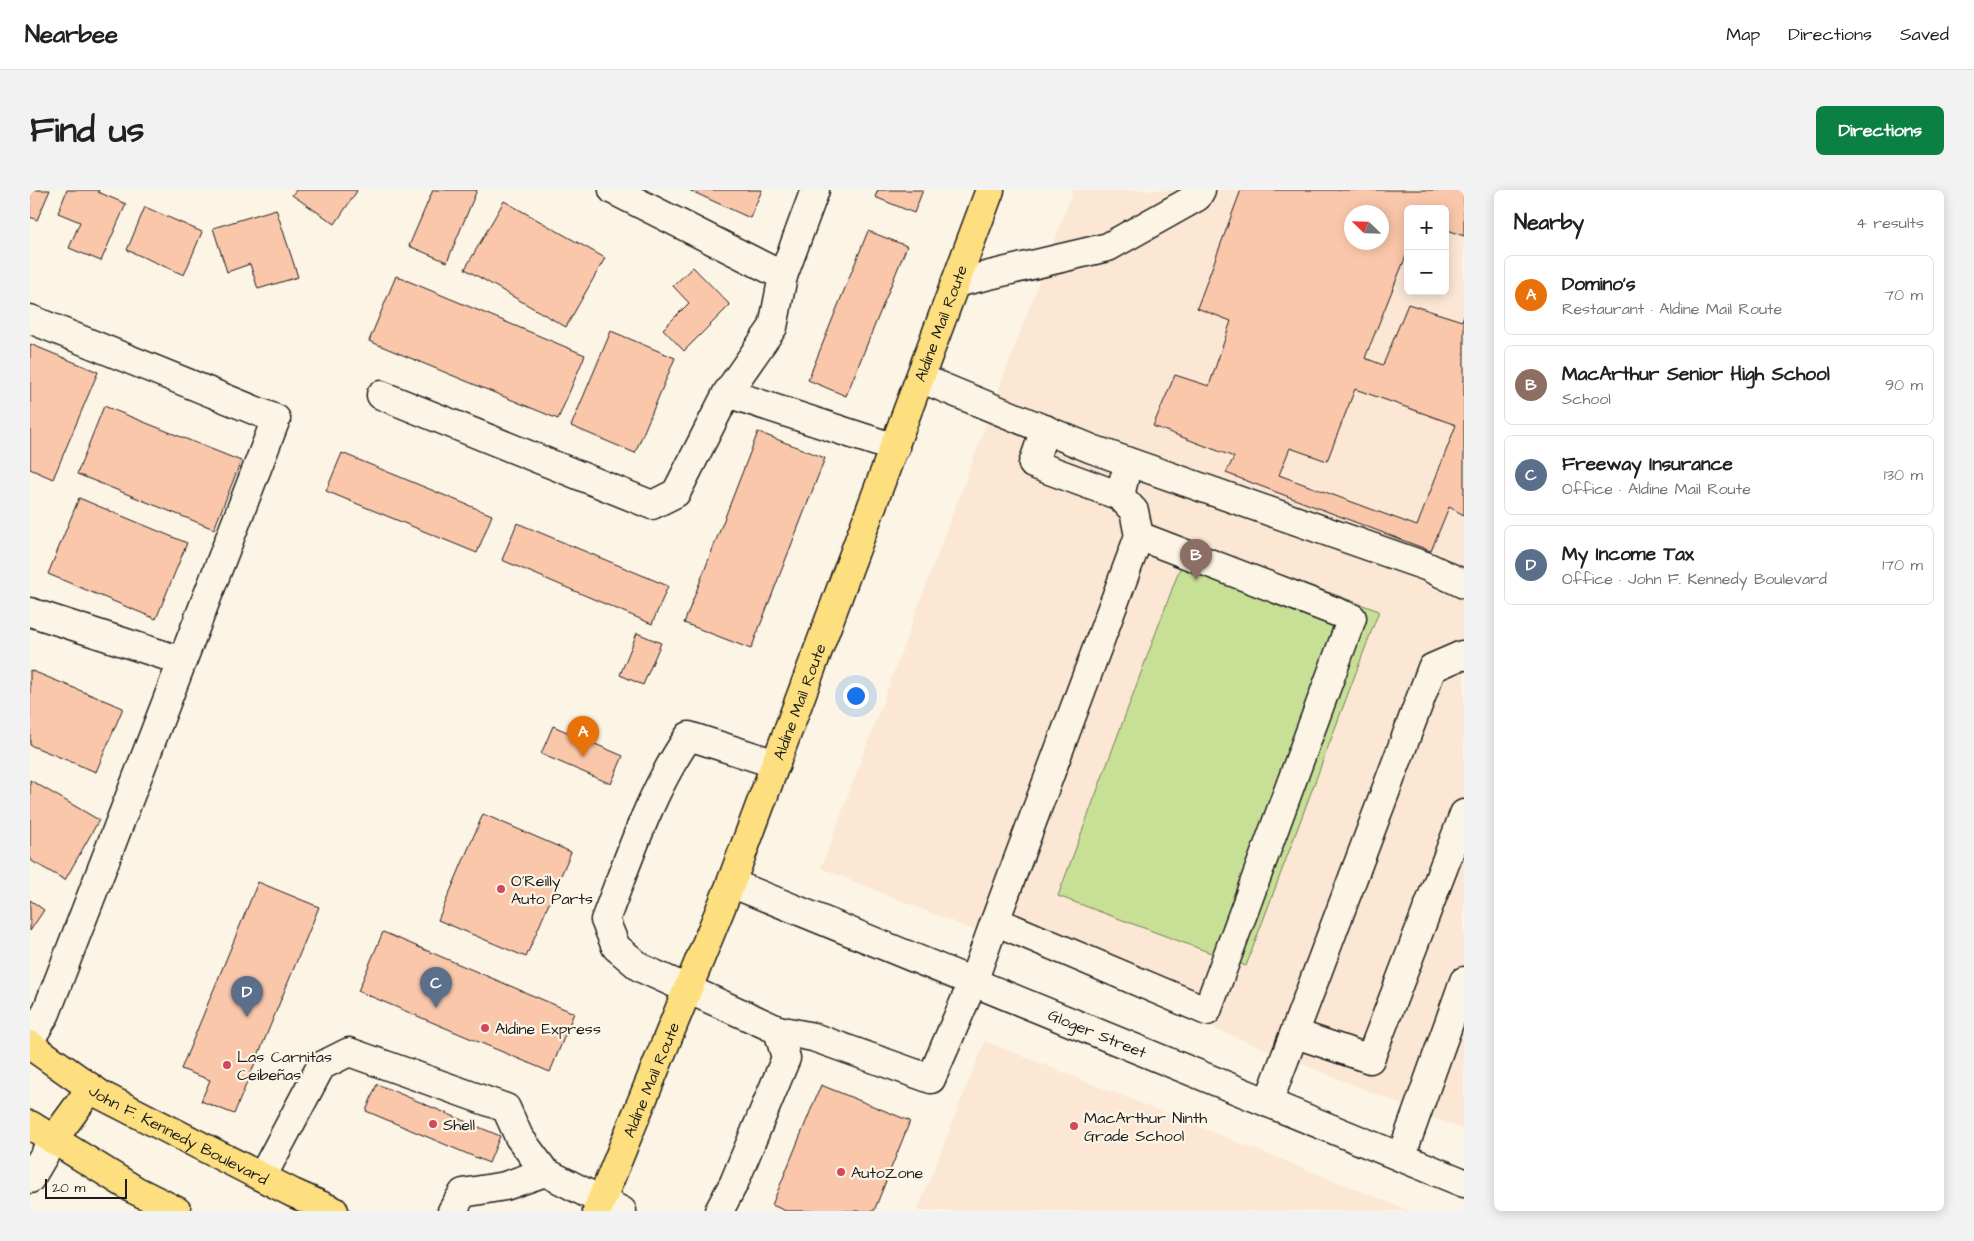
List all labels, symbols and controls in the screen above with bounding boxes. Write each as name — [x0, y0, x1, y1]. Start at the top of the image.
text: Nearbee — [25, 18, 118, 52]
text: Map — [1726, 22, 1760, 47]
text: Directions — [1788, 22, 1872, 47]
text: Saved — [1900, 22, 1949, 47]
text: Find us — [30, 106, 144, 155]
button: Directions — [1816, 106, 1944, 155]
north arrow — [1344, 205, 1389, 250]
map controls — [1404, 205, 1449, 295]
button: + — [1404, 205, 1449, 250]
text: Nearby — [1514, 208, 1584, 237]
text: 4 results — [1856, 212, 1924, 234]
button: − — [1404, 250, 1449, 295]
street label: Aldine Mail Route — [909, 262, 973, 385]
text: Domino's — [1562, 271, 1635, 298]
text: A — [1526, 284, 1536, 306]
text: 70 m — [1884, 284, 1923, 306]
text: Restaurant · Aldine Mail Route — [1562, 298, 1782, 320]
text: MacArthur Senior High School — [1562, 361, 1830, 388]
text: B — [1525, 374, 1537, 396]
text: 90 m — [1885, 374, 1923, 396]
text: School — [1562, 388, 1611, 410]
text: Freeway Insurance — [1562, 451, 1733, 478]
text: C — [1525, 464, 1537, 486]
text: 130 m — [1884, 464, 1923, 486]
text: Office · Aldine Mail Route — [1562, 478, 1751, 500]
pin: B — [1180, 539, 1212, 580]
text: My Income Tax — [1562, 541, 1694, 568]
text: D — [1526, 554, 1536, 576]
text: 170 m — [1882, 554, 1923, 576]
text: Office · John F. Kennedy Boulevard — [1562, 568, 1827, 590]
street label: Aldine Mail Route — [768, 640, 832, 763]
your location — [843, 683, 869, 709]
pin: A — [567, 716, 599, 757]
place label: O'Reilly Auto Parts — [511, 870, 593, 910]
marker: O'Reilly Auto Parts — [495, 883, 507, 895]
pin: C — [420, 967, 452, 1008]
pin: D — [231, 976, 263, 1017]
street label: Gloger Street — [1045, 1004, 1150, 1064]
place label: Aldine Express — [495, 1018, 601, 1040]
street label: Aldine Mail Route — [618, 1019, 685, 1141]
marker: Aldine Express — [479, 1022, 491, 1034]
place label: Las Carnitas Ceibeñas — [237, 1046, 332, 1086]
marker: Las Carnitas Ceibeñas — [221, 1059, 233, 1071]
street label: John F. Kennedy Boulevard — [84, 1080, 272, 1191]
place label: MacArthur Ninth Grade School — [1084, 1107, 1207, 1147]
place label: Shell — [443, 1114, 475, 1136]
marker: Shell — [427, 1118, 439, 1130]
marker: MacArthur Ninth Grade School — [1068, 1120, 1080, 1132]
place label: AutoZone — [851, 1162, 923, 1184]
marker: AutoZone — [835, 1166, 847, 1178]
scale bar — [45, 1176, 128, 1199]
text: 20 m — [52, 1178, 85, 1198]

